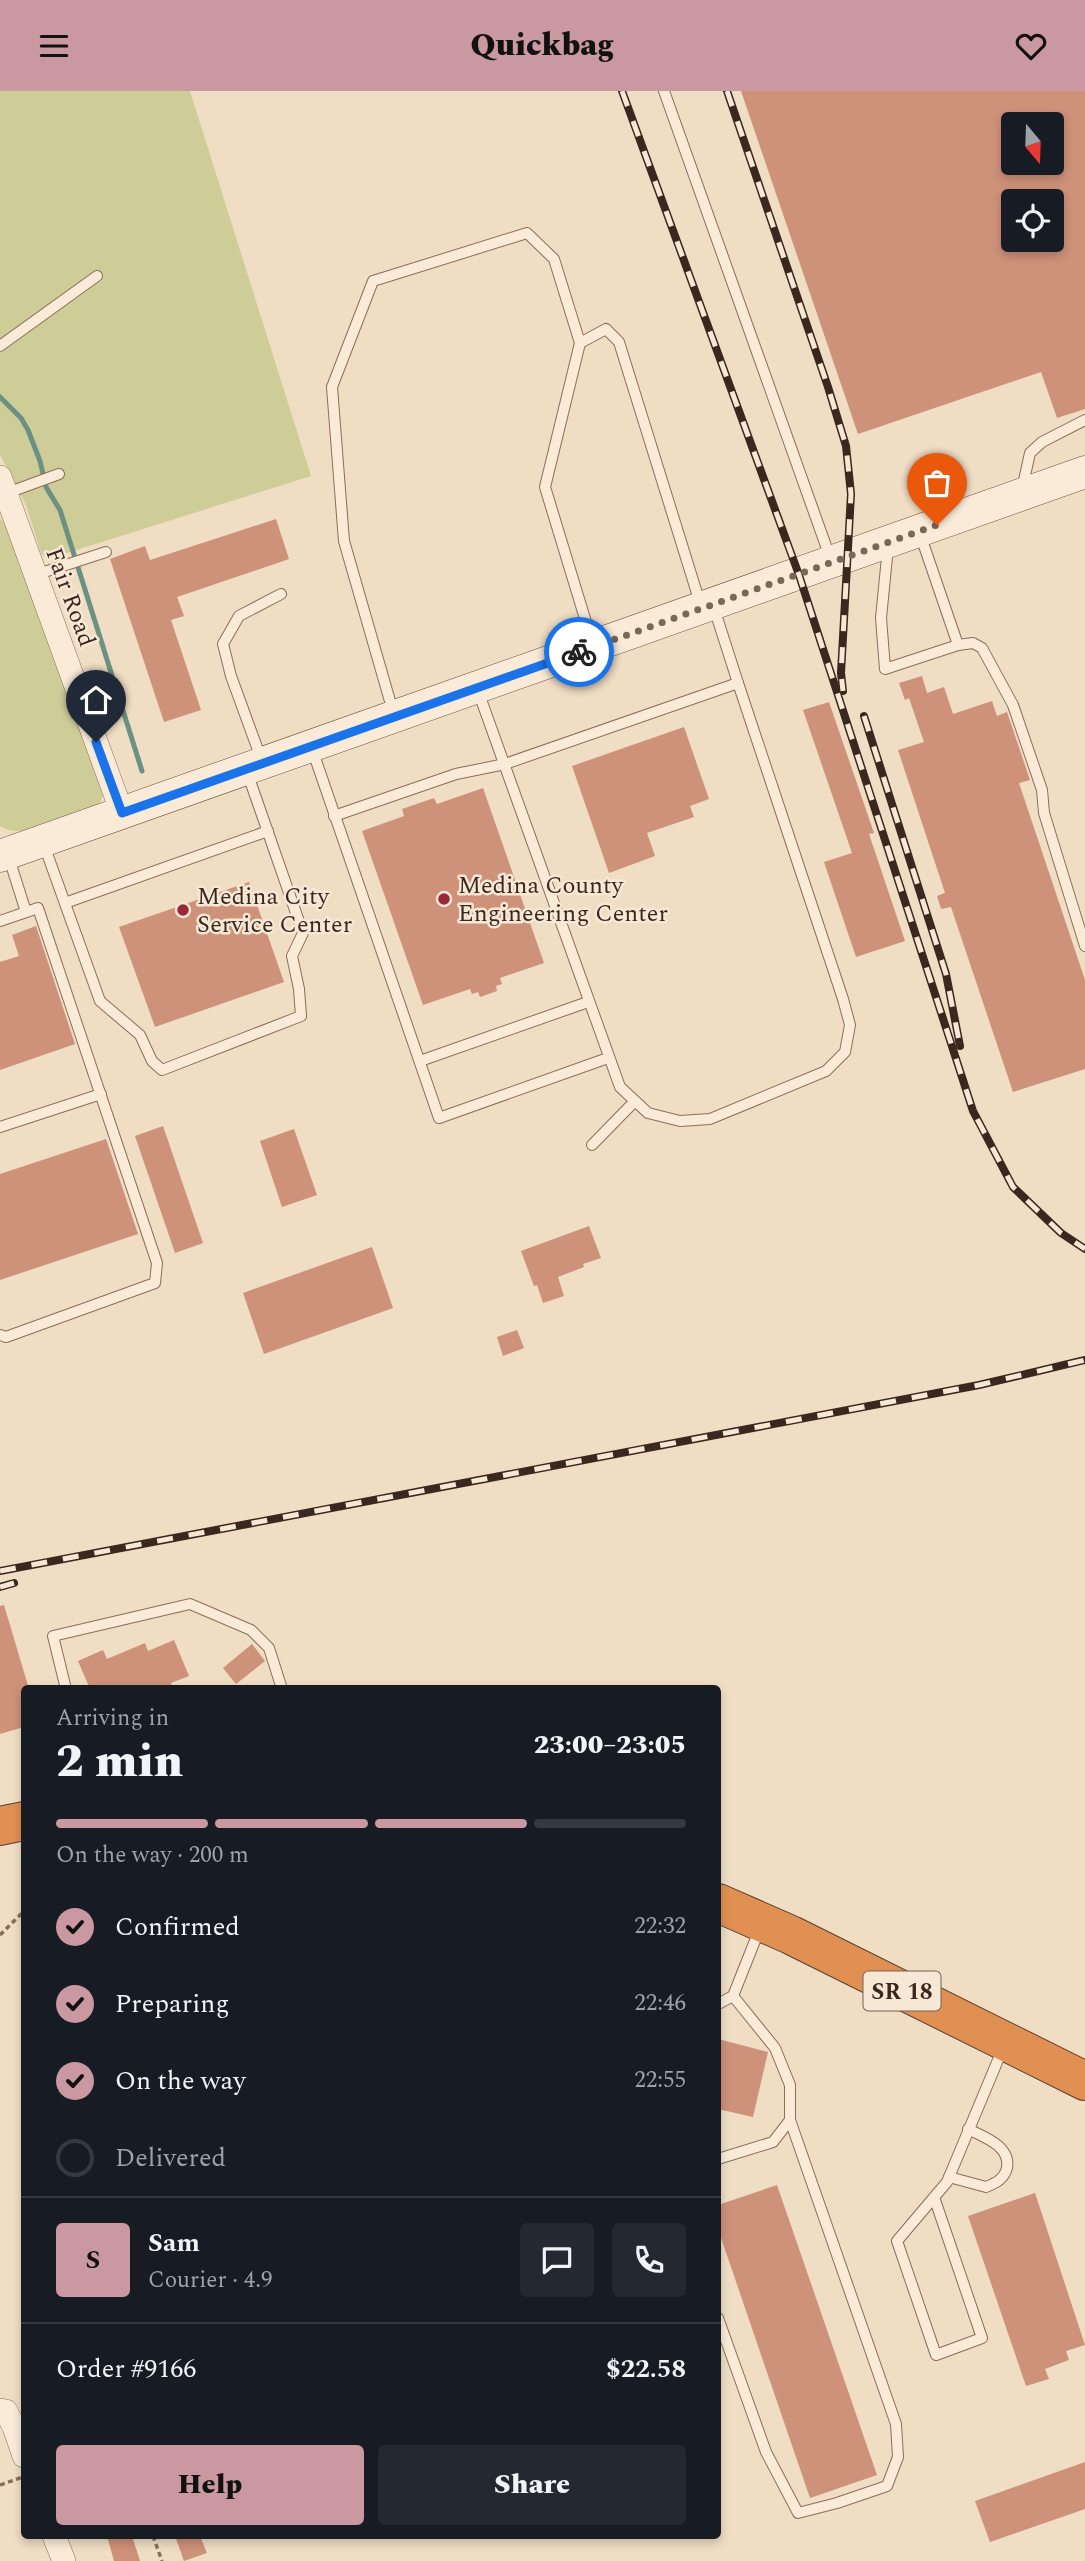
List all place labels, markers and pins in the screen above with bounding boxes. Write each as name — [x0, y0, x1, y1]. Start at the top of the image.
pin — [907, 453, 967, 525]
pin — [66, 670, 126, 742]
place label: Medina County Engineering Center — [458, 868, 668, 932]
place label: Medina City Service Center — [197, 879, 352, 943]
marker: Medina County Engineering Center — [436, 891, 452, 907]
marker: Medina City Service Center — [175, 902, 191, 918]

